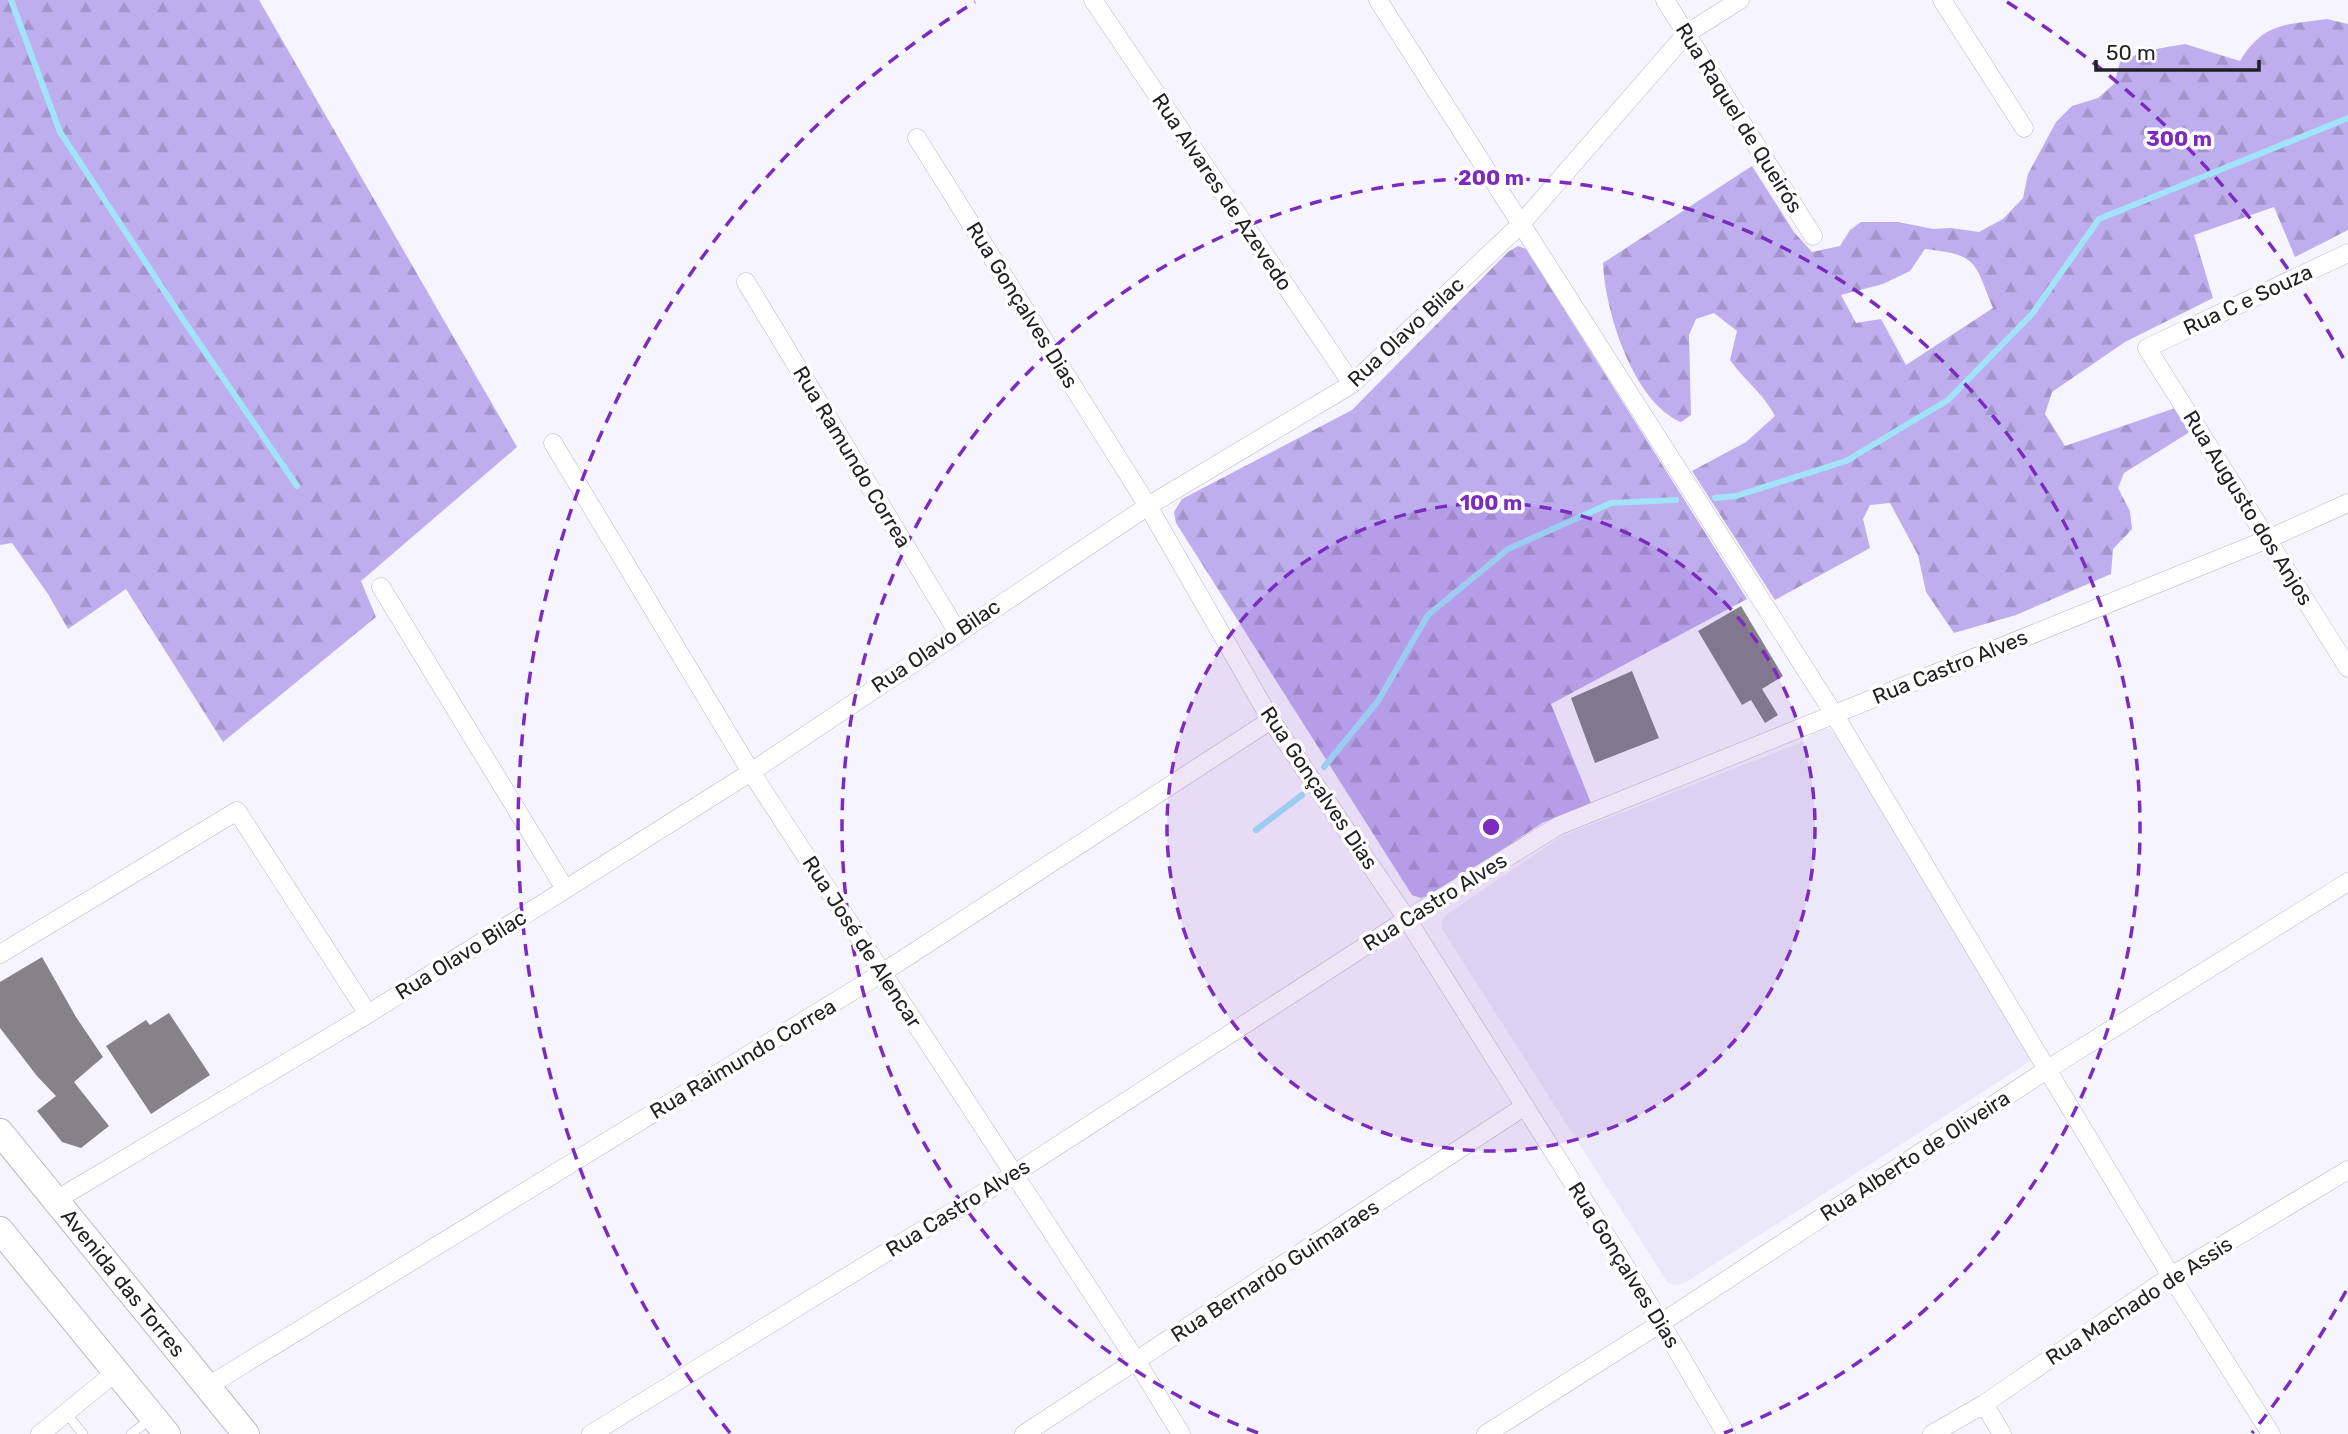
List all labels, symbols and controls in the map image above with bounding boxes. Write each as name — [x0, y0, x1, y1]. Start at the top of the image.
street label: Rua Raquel de Queirós — [1671, 18, 1808, 217]
scale bar — [2096, 28, 2259, 72]
text: 50 m — [2106, 40, 2156, 65]
street label: Rua Alvares de Azevedo — [1147, 88, 1298, 295]
text: 300 m — [2146, 126, 2212, 151]
text: 200 m — [1458, 165, 1524, 190]
street label: Rua Gonçalves Dias — [961, 217, 1084, 392]
street label: Rua C e Souza — [2179, 259, 2316, 340]
street label: Rua Olavo Bilac — [1342, 271, 1469, 392]
street label: Rua Ramundo Correa — [788, 361, 917, 552]
street label: Rua Augusto dos Anjos — [2178, 406, 2319, 610]
text: 100 m — [1460, 490, 1522, 515]
street label: Rua Olavo Bilac — [867, 593, 1005, 698]
street label: Rua Castro Alves — [1869, 624, 2031, 709]
street label: Rua Gonçalves Dias — [1256, 701, 1383, 874]
centre of rings — [1479, 815, 1503, 839]
street label: Rua Castro Alves — [1358, 847, 1511, 956]
street label: Rua José de Alencar — [798, 851, 927, 1032]
street label: Rua Olavo Bilac — [391, 904, 531, 1005]
street label: Rua Raimundo Correa — [645, 993, 840, 1124]
street label: Rua Alberto de Oliveira — [1815, 1085, 2014, 1226]
street label: Rua Castro Alves — [881, 1153, 1034, 1262]
street label: Rua Gonçalves Dias — [1563, 1177, 1686, 1352]
street label: Rua Bernardo Guimaraes — [1166, 1194, 1383, 1347]
street label: Avenida das Torres — [56, 1204, 191, 1362]
street label: Rua Machado de Assis — [2041, 1231, 2237, 1370]

